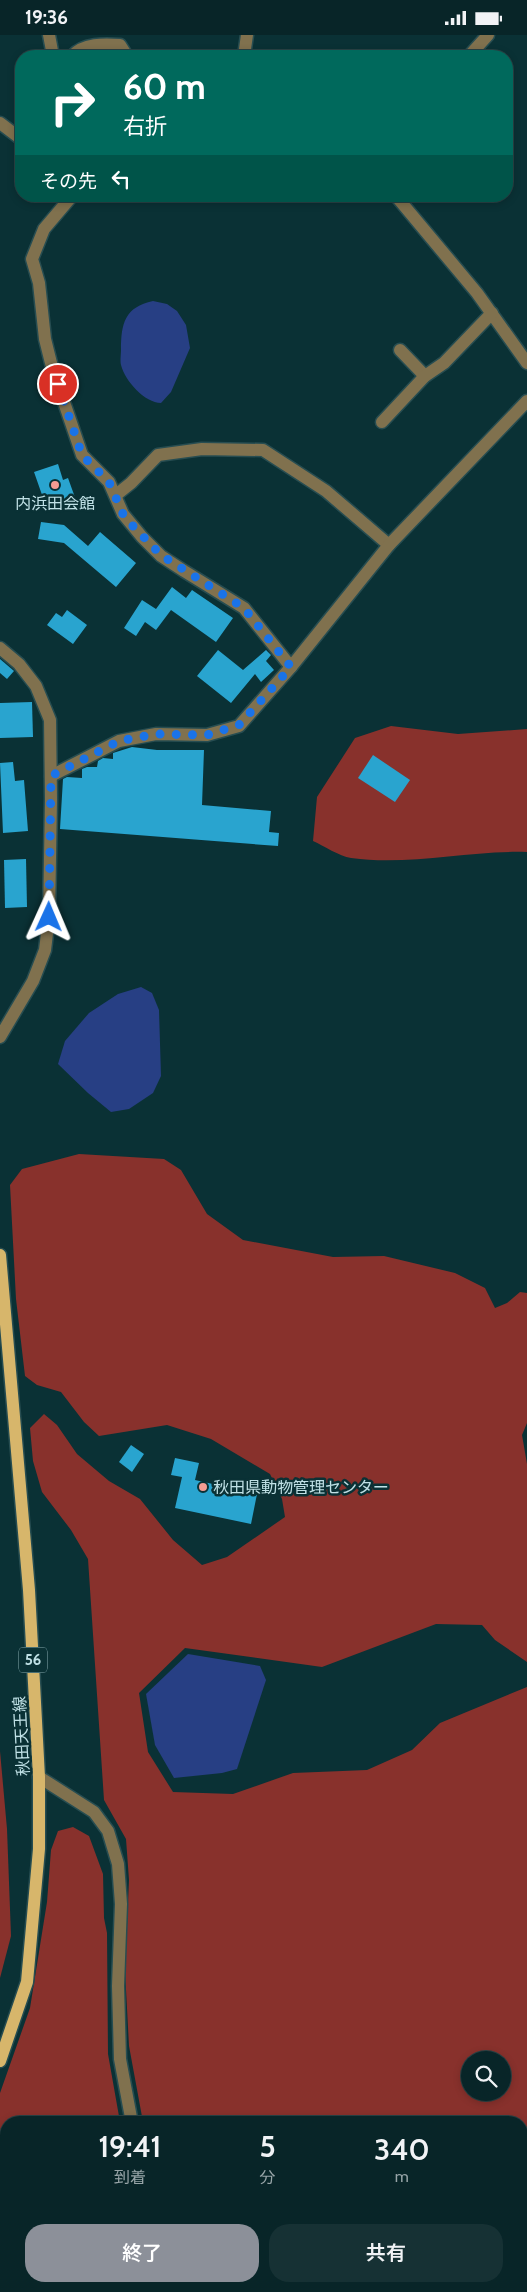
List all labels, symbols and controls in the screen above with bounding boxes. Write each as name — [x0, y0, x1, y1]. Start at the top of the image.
text: 19:36 — [25, 6, 68, 29]
text: 60 m — [123, 65, 206, 108]
icon: right — [40, 70, 105, 135]
text: 右折 — [123, 113, 167, 140]
icon: left — [107, 165, 135, 193]
text: その先 — [40, 170, 97, 193]
pin — [37, 363, 79, 405]
icon: arrive — [44, 370, 72, 398]
marker: 内浜田会館 — [49, 479, 61, 491]
place label: 内浜田会館 — [15, 494, 95, 513]
position arrow — [22, 890, 74, 942]
place label: 秋田県動物管理センター — [213, 1478, 389, 1497]
marker: 秋田県動物管理センター — [197, 1481, 209, 1493]
road number: 56 — [19, 1647, 47, 1673]
street label: 秋田天王線 — [10, 1696, 33, 1776]
map controls — [461, 2051, 511, 2101]
button: search — [461, 2051, 511, 2101]
text: 19:41 — [98, 2128, 161, 2165]
text: 5 — [260, 2128, 276, 2165]
text: 340 — [374, 2131, 430, 2168]
text: m — [395, 2167, 409, 2186]
text: 到着 — [114, 2168, 146, 2187]
text: 分 — [260, 2168, 276, 2187]
button: 終了 — [25, 2224, 259, 2282]
button: 共有 — [269, 2224, 503, 2282]

